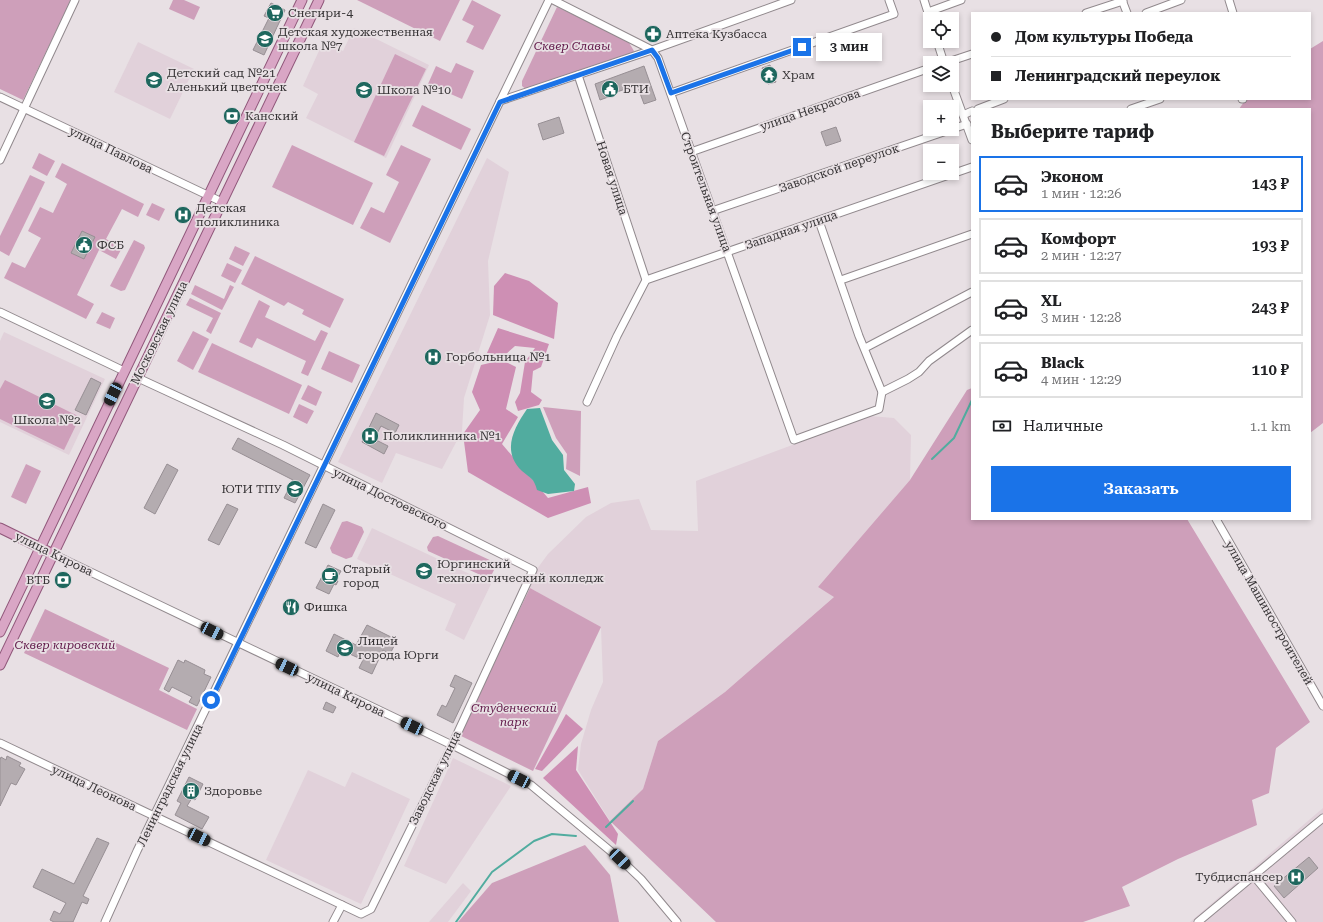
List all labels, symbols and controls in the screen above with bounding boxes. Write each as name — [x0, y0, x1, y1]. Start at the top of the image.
supermarket icon: Снегири-4 — [265, 3, 285, 23]
place label: Снегири-4 — [288, 6, 353, 20]
map controls — [923, 12, 959, 180]
button: locate — [923, 12, 959, 48]
pharmacy icon: Аптека Кузбасса — [643, 24, 663, 44]
place label: Детская художественная школа №7 — [278, 25, 433, 53]
place label: Аптека Кузбасса — [666, 27, 767, 41]
text: Дом культуры Победа — [1015, 28, 1193, 46]
school or university icon: Детская художественная школа №7 — [255, 29, 275, 49]
callout: 3 мин — [816, 33, 882, 61]
route end — [793, 38, 811, 56]
park label: Сквер Славы — [534, 39, 610, 53]
text: 3 мин — [830, 39, 868, 54]
button: layers — [923, 56, 959, 92]
temple icon: Храм — [759, 65, 779, 85]
place label: Детский сад №21 Аленький цветочек — [167, 66, 288, 94]
text: Ленинградский переулок — [1015, 67, 1221, 85]
place label: Храм — [782, 68, 815, 82]
school or university icon: Детский сад №21 Аленький цветочек — [144, 70, 164, 90]
public building icon: БТИ — [600, 79, 620, 99]
school or university icon: Школа №10 — [354, 80, 374, 100]
place label: БТИ — [623, 82, 649, 96]
place label: Школа №10 — [377, 83, 451, 97]
street label: улица Некрасова — [758, 86, 862, 134]
button: + — [923, 100, 959, 136]
bank icon: Канский — [222, 106, 242, 126]
place label: Канский — [245, 109, 298, 123]
text: Выберите тариф — [991, 121, 1154, 142]
street label: улица Павлова — [67, 124, 155, 176]
street label: Строительная улица — [678, 130, 734, 254]
street label: Новая улица — [593, 139, 631, 217]
street label: Заводской переулок — [777, 141, 901, 195]
button: − — [923, 144, 959, 180]
icon: car — [993, 166, 1029, 202]
text: Эконом — [1041, 168, 1103, 186]
text: 143 ₽ — [1252, 175, 1289, 193]
text: 1 мин · 12:26 — [1041, 186, 1122, 201]
place label: Детская поликлиника — [196, 201, 280, 229]
hospital icon: Детская поликлиника — [173, 205, 193, 225]
street label: Западная улица — [743, 207, 840, 252]
icon: car — [993, 228, 1029, 264]
text: Комфорт — [1041, 230, 1116, 248]
public building icon: ФСБ — [74, 235, 94, 255]
text: 193 ₽ — [1252, 237, 1289, 255]
place label: ФСБ — [97, 238, 124, 252]
text: 2 мин · 12:27 — [1041, 248, 1122, 263]
street label: Московская улица — [128, 278, 190, 387]
icon: car — [993, 290, 1029, 326]
text: XL — [1041, 292, 1062, 310]
text: 243 ₽ — [1252, 299, 1289, 317]
text: 3 мин · 12:28 — [1041, 310, 1122, 325]
hospital icon: Горбольница №1 — [423, 347, 443, 367]
place label: Горбольница №1 — [446, 350, 551, 364]
icon: car — [993, 352, 1029, 388]
text: Black — [1041, 354, 1084, 372]
text: 110 ₽ — [1252, 361, 1289, 379]
text: 4 мин · 12:29 — [1041, 372, 1122, 387]
car — [102, 381, 124, 407]
school or university icon: Школа №2 — [37, 391, 57, 411]
place label: Школа №2 — [13, 413, 81, 427]
icon: cash — [991, 415, 1013, 437]
text: Наличные — [1023, 417, 1103, 435]
text: 1.1 km — [1250, 419, 1291, 434]
hospital icon: Поликлинника №1 — [360, 426, 380, 446]
place label: Поликлинника №1 — [383, 429, 502, 443]
street label: улица Достоевского — [331, 465, 449, 533]
button: Заказать — [991, 466, 1291, 512]
school or university icon: ЮТИ ТПУ — [285, 479, 305, 499]
place label: ЮТИ ТПУ — [222, 482, 283, 496]
street label: улица Кирова — [13, 529, 96, 579]
street label: улица Машиностроителей — [1222, 539, 1316, 687]
place label: Юргинский технологический колледж — [437, 557, 604, 585]
school or university icon: Юргинский технологический колледж — [414, 561, 434, 581]
place label: Старый город — [343, 562, 390, 590]
cafe icon: Старый город — [320, 566, 340, 586]
bank icon: ВТБ — [53, 570, 73, 590]
place label: ВТБ — [26, 573, 50, 587]
restaurant icon: Фишка — [281, 597, 301, 617]
place label: Фишка — [304, 600, 348, 614]
car — [199, 620, 225, 642]
place label: Лицей города Юрги — [358, 634, 439, 662]
park label: Сквер кировский — [15, 638, 115, 652]
school or university icon: Лицей города Юрги — [335, 638, 355, 658]
car — [274, 656, 300, 678]
street label: улица Кирова — [305, 670, 388, 720]
route start — [202, 691, 220, 709]
park label: Студенческий парк — [471, 701, 557, 729]
car — [399, 715, 425, 737]
street label: Ленинградская улица — [134, 721, 206, 849]
street label: Заводская улица — [406, 728, 464, 827]
street label: улица Леонова — [50, 762, 139, 814]
car — [506, 768, 532, 790]
building icon: Здоровье — [181, 781, 201, 801]
place label: Здоровье — [204, 784, 263, 798]
car — [186, 826, 212, 848]
car — [607, 846, 633, 872]
hospital icon: Тубдиспансер — [1286, 867, 1306, 887]
place label: Тубдиспансер — [1195, 870, 1283, 884]

